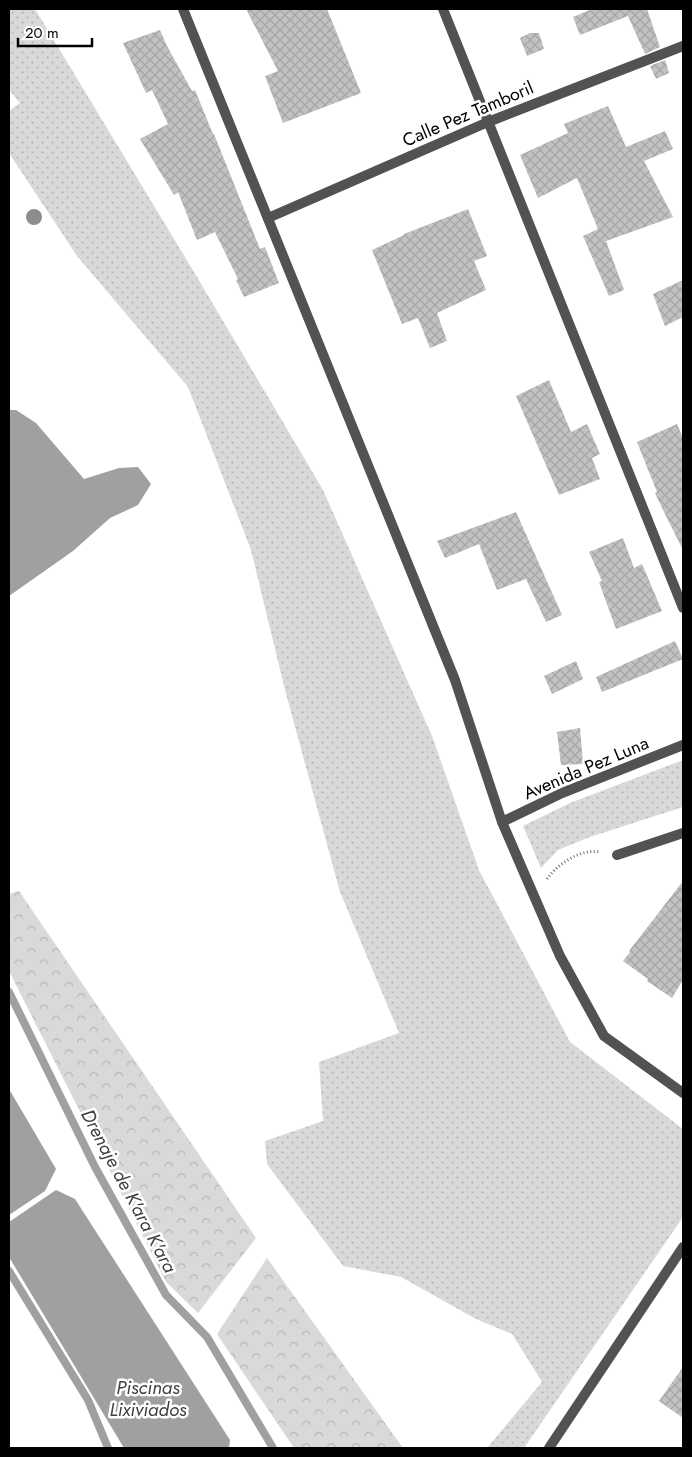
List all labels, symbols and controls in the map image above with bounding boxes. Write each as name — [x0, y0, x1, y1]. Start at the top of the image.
scale bar — [18, 15, 91, 47]
text: 20 m — [25, 22, 59, 44]
street label: Calle Pez Tamboril — [398, 75, 538, 153]
street label: Avenida Pez Luna — [519, 730, 653, 806]
water label: Drenaje de K'ara K'ara — [74, 1104, 184, 1278]
water label: Piscinas Lixiviados — [109, 1374, 187, 1423]

